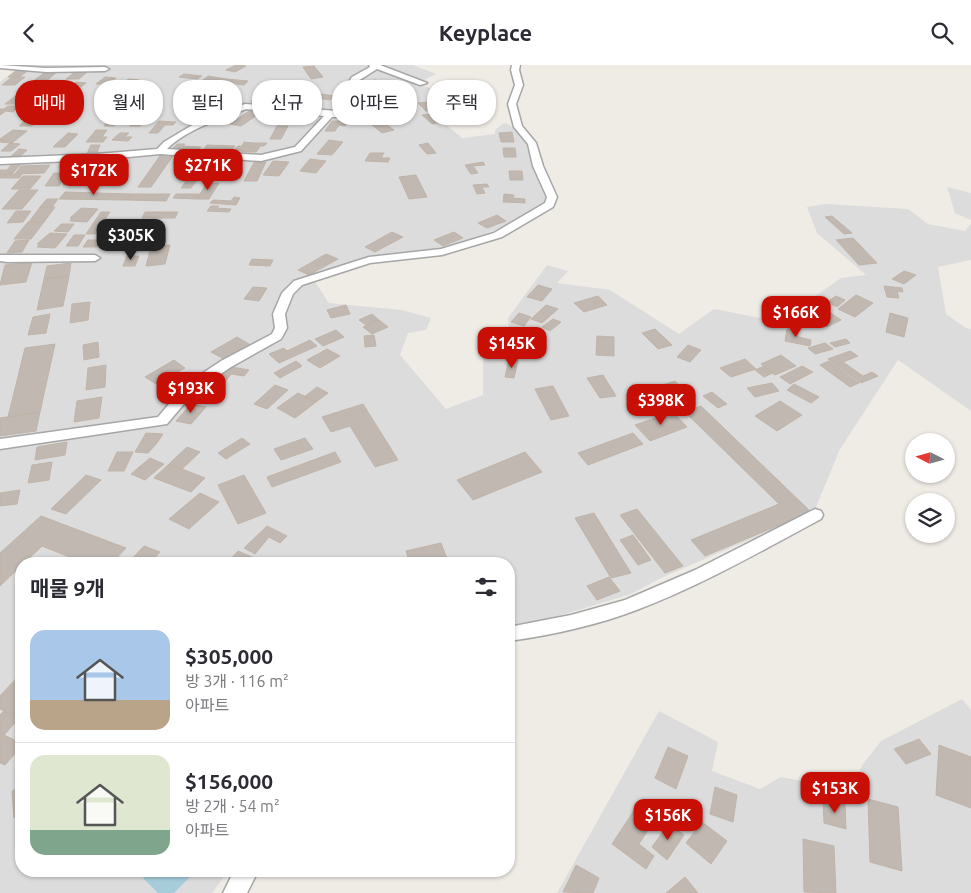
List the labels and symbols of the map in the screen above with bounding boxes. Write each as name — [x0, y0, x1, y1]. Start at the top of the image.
pin: $271K — [173, 149, 243, 191]
pin: $172K — [59, 153, 129, 196]
pin: $305K — [96, 219, 166, 261]
pin: $166K — [761, 295, 831, 338]
pin: $145K — [477, 327, 547, 369]
pin: $193K — [156, 371, 226, 414]
pin: $398K — [626, 383, 696, 426]
north arrow — [905, 433, 955, 483]
pin: $153K — [800, 771, 870, 814]
pin: $156K — [633, 799, 703, 841]

